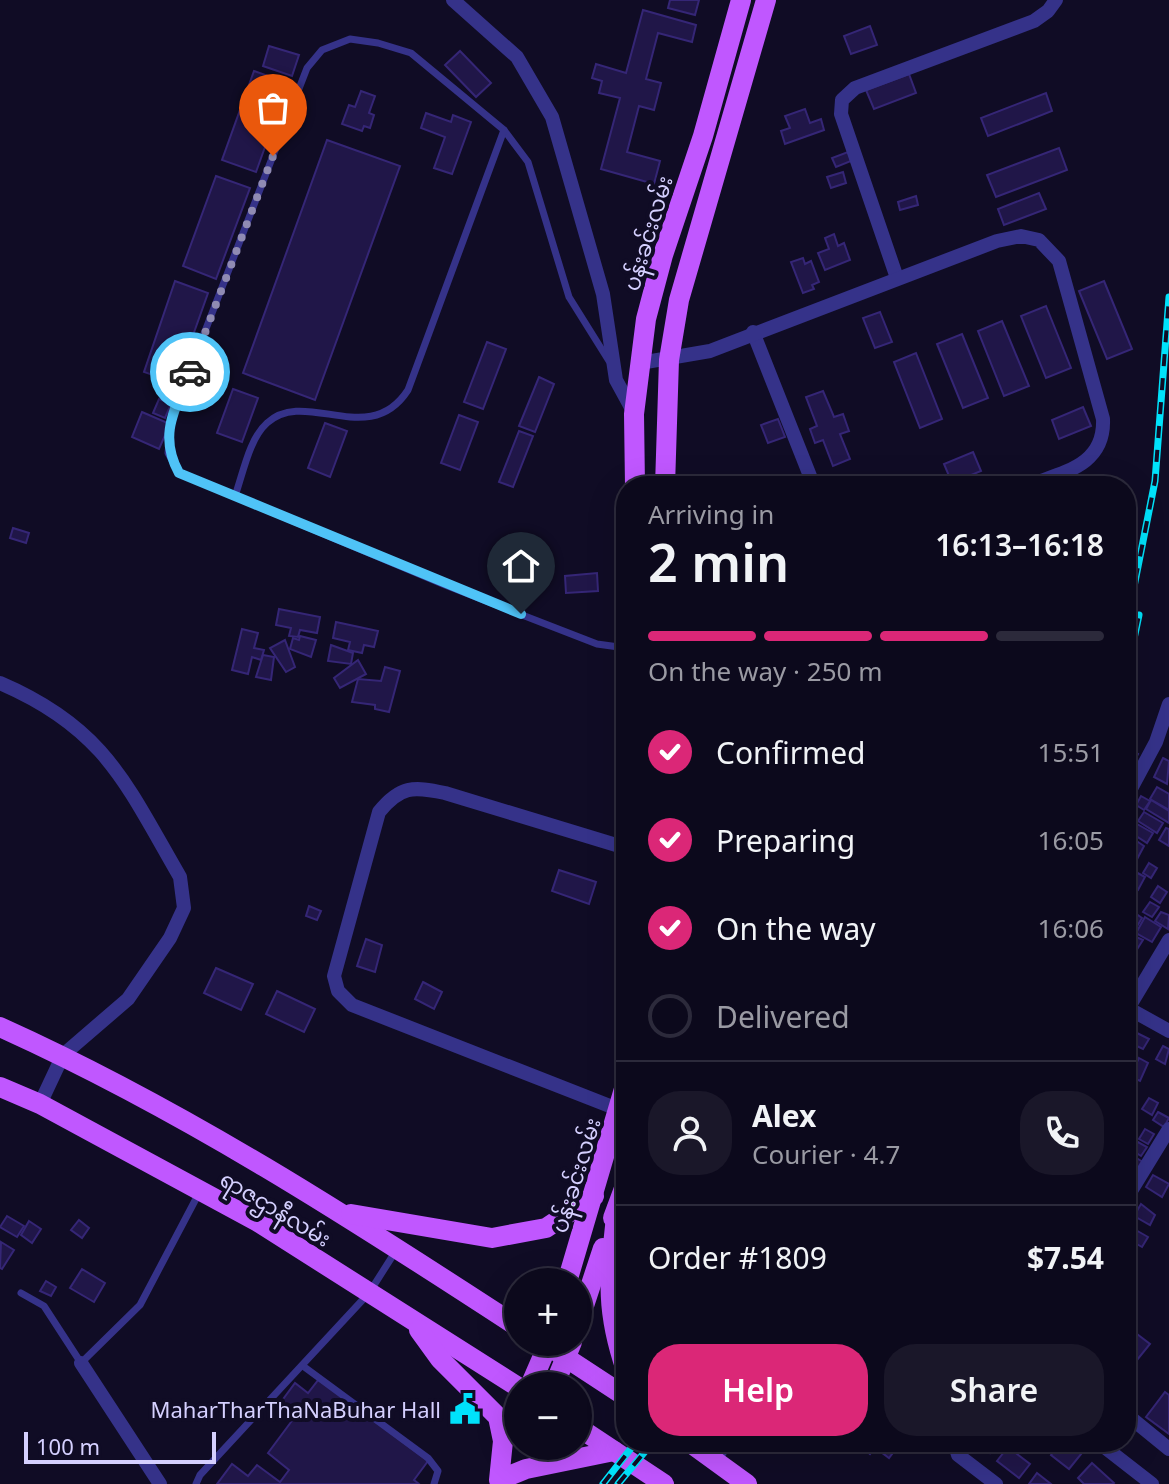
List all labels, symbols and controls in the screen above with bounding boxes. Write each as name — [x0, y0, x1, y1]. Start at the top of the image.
pin — [239, 74, 307, 156]
icon: bag — [251, 86, 295, 130]
street label: ပန်းခင်းလမ်း — [615, 172, 683, 295]
courier — [150, 332, 230, 412]
icon: car — [168, 350, 212, 394]
text: Arriving in — [648, 496, 774, 532]
text: 16:13–16:18 — [935, 524, 1104, 565]
text: 2 min — [648, 526, 789, 597]
pin — [487, 532, 555, 614]
icon: home — [499, 544, 543, 588]
text: On the way · 250 m — [648, 653, 882, 689]
icon: check — [648, 730, 692, 774]
text: Confirmed — [716, 732, 866, 773]
text: 15:51 — [1038, 734, 1104, 770]
icon: check — [648, 818, 692, 862]
text: Preparing — [716, 820, 855, 861]
text: 16:05 — [1038, 822, 1104, 858]
icon: check — [648, 906, 692, 950]
text: On the way — [716, 908, 876, 949]
text: 16:06 — [1038, 910, 1104, 946]
text: Delivered — [716, 996, 850, 1037]
button: person — [648, 1091, 732, 1175]
button: phone — [1020, 1091, 1104, 1175]
text: Alex — [752, 1095, 816, 1136]
street label: ပန်းခင်းလမ်း — [543, 1114, 611, 1237]
text: Courier · 4.7 — [752, 1136, 900, 1172]
street label: ရာဇဌာနီလမ်း — [213, 1163, 337, 1256]
text: Order #1809 — [648, 1237, 827, 1278]
text: $7.54 — [1027, 1237, 1104, 1278]
map controls — [504, 1268, 592, 1460]
button: + — [504, 1268, 592, 1356]
button: Help — [648, 1344, 868, 1436]
button: Share — [884, 1344, 1104, 1436]
button: − — [504, 1372, 592, 1460]
public building icon: MaharTharThaNaBuhar Hall — [448, 1392, 482, 1426]
place label: MaharTharThaNaBuhar Hall — [151, 1394, 441, 1424]
scale bar — [24, 1428, 216, 1464]
text: 100 m — [36, 1431, 100, 1461]

